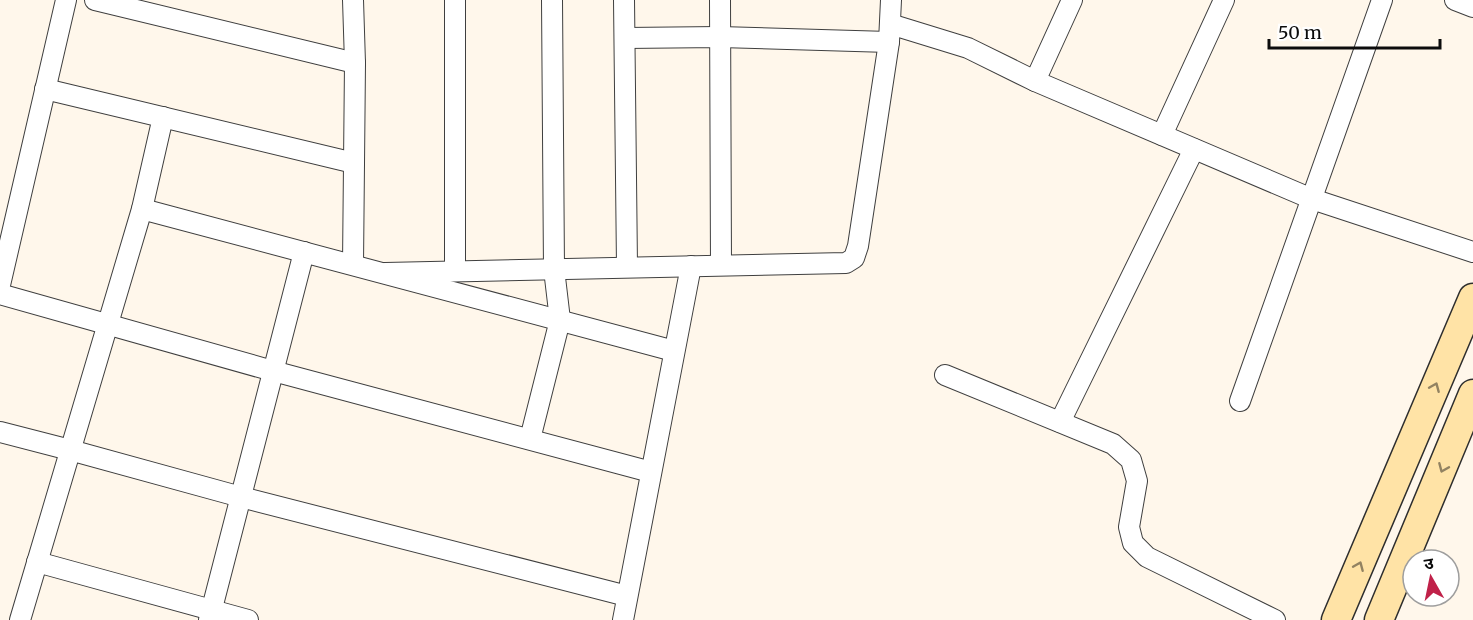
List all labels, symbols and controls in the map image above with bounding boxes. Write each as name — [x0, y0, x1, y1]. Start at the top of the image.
scale bar — [1269, 12, 1440, 50]
text: 50 m — [1278, 21, 1322, 44]
one-way arrow — [1428, 382, 1440, 393]
one-way arrow — [1438, 461, 1450, 472]
north arrow — [1401, 548, 1461, 608]
text: उ — [1422, 552, 1435, 574]
one-way arrow — [1352, 562, 1364, 573]

